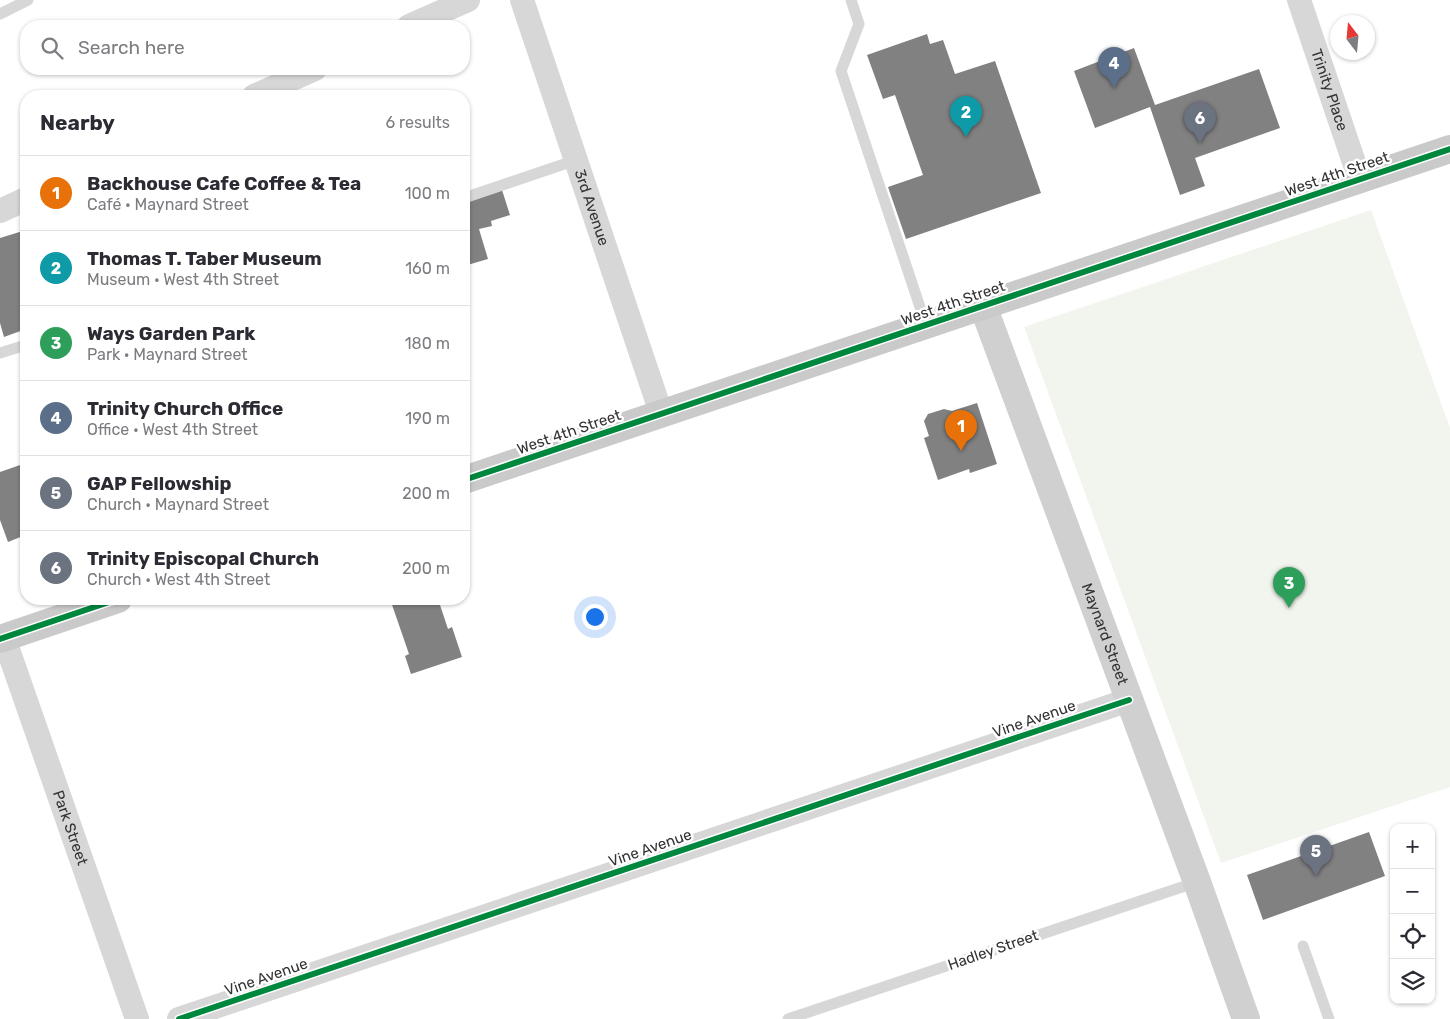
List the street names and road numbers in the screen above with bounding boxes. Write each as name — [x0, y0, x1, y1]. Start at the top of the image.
street label: Trinity Place — [1307, 47, 1352, 133]
street label: West 4th Street — [1283, 148, 1391, 200]
street label: 3rd Avenue — [571, 167, 613, 248]
street label: West 4th Street — [899, 277, 1007, 329]
street label: West 4th Street — [515, 406, 623, 458]
street label: Maynard Street — [1078, 581, 1132, 688]
street label: Vine Avenue — [990, 696, 1078, 742]
street label: Park Street — [49, 788, 92, 868]
street label: Vine Avenue — [606, 825, 694, 871]
street label: Hadley Street — [945, 926, 1041, 974]
street label: Vine Avenue — [222, 954, 310, 1000]

